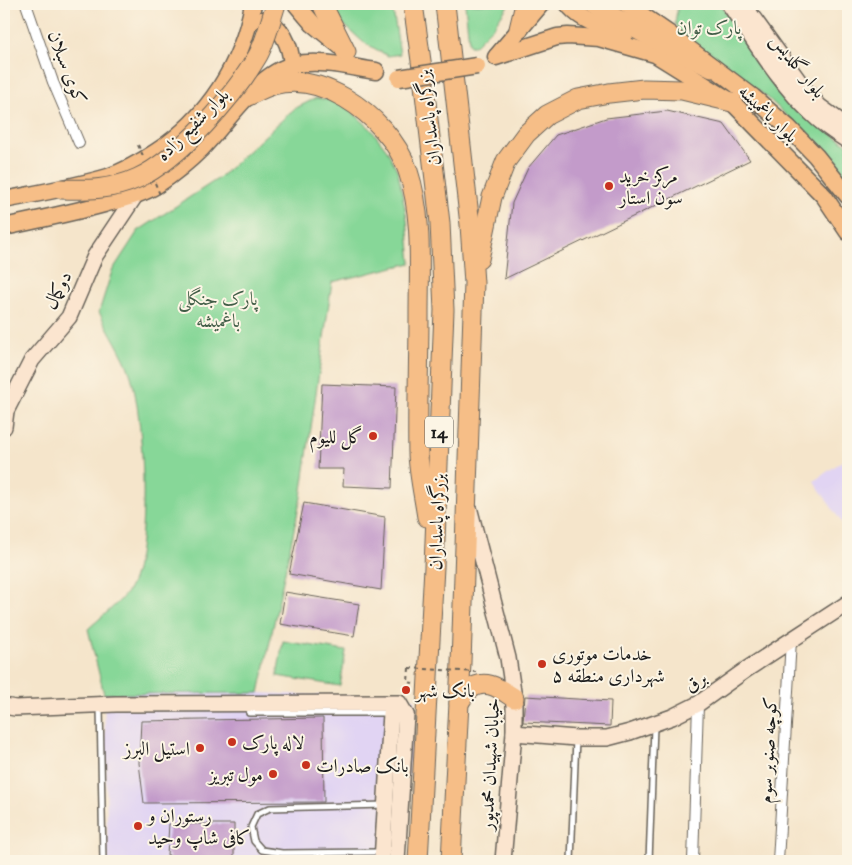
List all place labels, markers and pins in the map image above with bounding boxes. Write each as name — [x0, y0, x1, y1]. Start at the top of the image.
place label: مرکز خرید سون استار — [617, 165, 683, 210]
marker: مرکز خرید سون استار — [603, 180, 615, 192]
place label: گل للیوم — [309, 425, 363, 453]
marker: گل للیوم — [367, 430, 379, 442]
place label: خدمات موتوری شهرداری منطقه ۵ — [552, 643, 665, 688]
marker: خدمات موتوری شهرداری منطقه ۵ — [536, 658, 548, 670]
place label: بانک شهر — [414, 680, 475, 703]
marker: بانک شهر — [400, 684, 412, 696]
place label: لاله پارک — [242, 732, 304, 756]
marker: لاله پارک — [226, 736, 238, 748]
place label: استیل البرز — [122, 738, 190, 762]
marker: استیل البرز — [194, 742, 206, 754]
place label: بانک صادرات — [316, 755, 409, 778]
marker: بانک صادرات — [300, 759, 312, 771]
place label: مول تبریز — [207, 764, 263, 787]
marker: مول تبریز — [267, 768, 279, 780]
place label: رستوران و کافی شاپ وحید — [146, 805, 251, 851]
marker: رستوران و کافی شاپ وحید — [132, 820, 144, 832]

